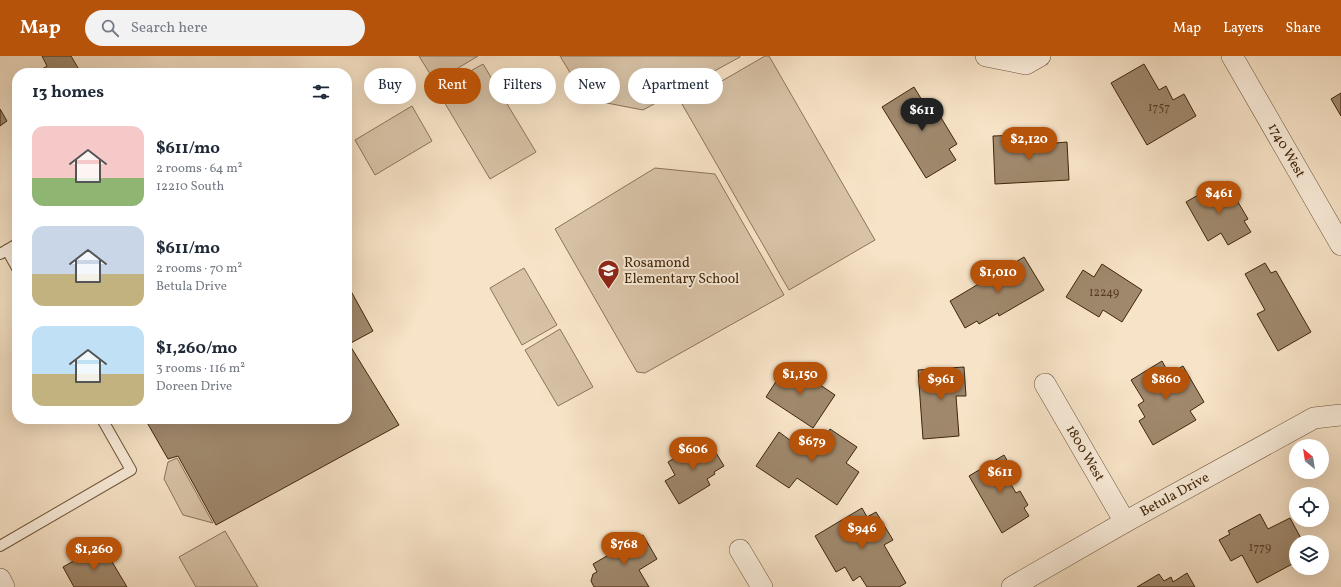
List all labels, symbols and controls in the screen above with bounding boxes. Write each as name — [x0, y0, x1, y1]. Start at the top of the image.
search box — [85, 10, 365, 46]
text: Map — [20, 15, 61, 41]
icon: search — [99, 17, 121, 39]
text: Search here — [131, 18, 208, 39]
text: Map — [1173, 19, 1201, 38]
text: Layers — [1223, 19, 1263, 38]
text: Share — [1285, 19, 1321, 38]
chip: Buy — [364, 68, 416, 104]
chip: Rent — [424, 68, 481, 104]
chip: Filters — [489, 68, 556, 104]
chip: New — [564, 68, 620, 104]
chip: Apartment — [628, 68, 723, 104]
text: 13 homes — [32, 81, 104, 104]
icon: filters — [310, 81, 332, 103]
pin: $611 — [898, 98, 946, 132]
house number: 1757 — [1148, 100, 1170, 116]
text: $611 — [910, 102, 934, 120]
street label: 1740 West — [1263, 120, 1310, 181]
pin: $2,120 — [996, 127, 1062, 161]
text: $2,120 — [1010, 131, 1048, 149]
text: $611/mo — [156, 137, 220, 160]
icon: home — [64, 142, 112, 190]
text: 2 rooms · 64 m² — [156, 160, 243, 178]
text: 12210 South — [156, 178, 224, 196]
pin: $461 — [1195, 181, 1243, 215]
text: $461 — [1205, 185, 1233, 203]
text: $611/mo — [156, 237, 220, 260]
icon: home — [64, 242, 112, 290]
place label: Rosamond Elementary School — [624, 254, 739, 289]
school or university icon: Rosamond Elementary School — [596, 258, 622, 291]
text: 2 rooms · 70 m² — [156, 260, 242, 278]
pin: $1,010 — [965, 260, 1031, 294]
text: $1,010 — [979, 264, 1017, 282]
text: Betula Drive — [156, 278, 227, 296]
house number: 12249 — [1089, 285, 1119, 301]
text: $1,260/mo — [156, 337, 237, 360]
icon: home — [64, 342, 112, 390]
text: 3 rooms · 116 m² — [156, 360, 245, 378]
pin: $1,150 — [767, 362, 833, 396]
text: $1,150 — [782, 366, 818, 384]
pin: $961 — [917, 367, 965, 401]
pin: $860 — [1142, 367, 1190, 401]
text: $961 — [927, 371, 955, 389]
text: $860 — [1151, 371, 1181, 389]
text: Doreen Drive — [156, 378, 232, 396]
street label: 1800 West — [1061, 421, 1109, 485]
pin: $679 — [788, 429, 836, 463]
text: $679 — [798, 433, 826, 451]
pin: $606 — [669, 437, 717, 471]
north arrow — [1289, 439, 1329, 479]
map controls — [1289, 439, 1329, 575]
text: $606 — [678, 441, 708, 459]
pin: $611 — [976, 460, 1024, 494]
text: $611 — [988, 464, 1012, 482]
street label: Betula Drive — [1137, 468, 1213, 521]
button: locate — [1289, 487, 1329, 527]
pin: $946 — [838, 516, 886, 550]
text: $946 — [847, 520, 877, 538]
pin: $768 — [600, 532, 648, 566]
button: layers — [1289, 535, 1329, 575]
text: $768 — [610, 536, 638, 554]
pin: $1,260 — [61, 537, 127, 571]
house number: 1779 — [1249, 540, 1271, 556]
text: $1,260 — [75, 541, 113, 559]

